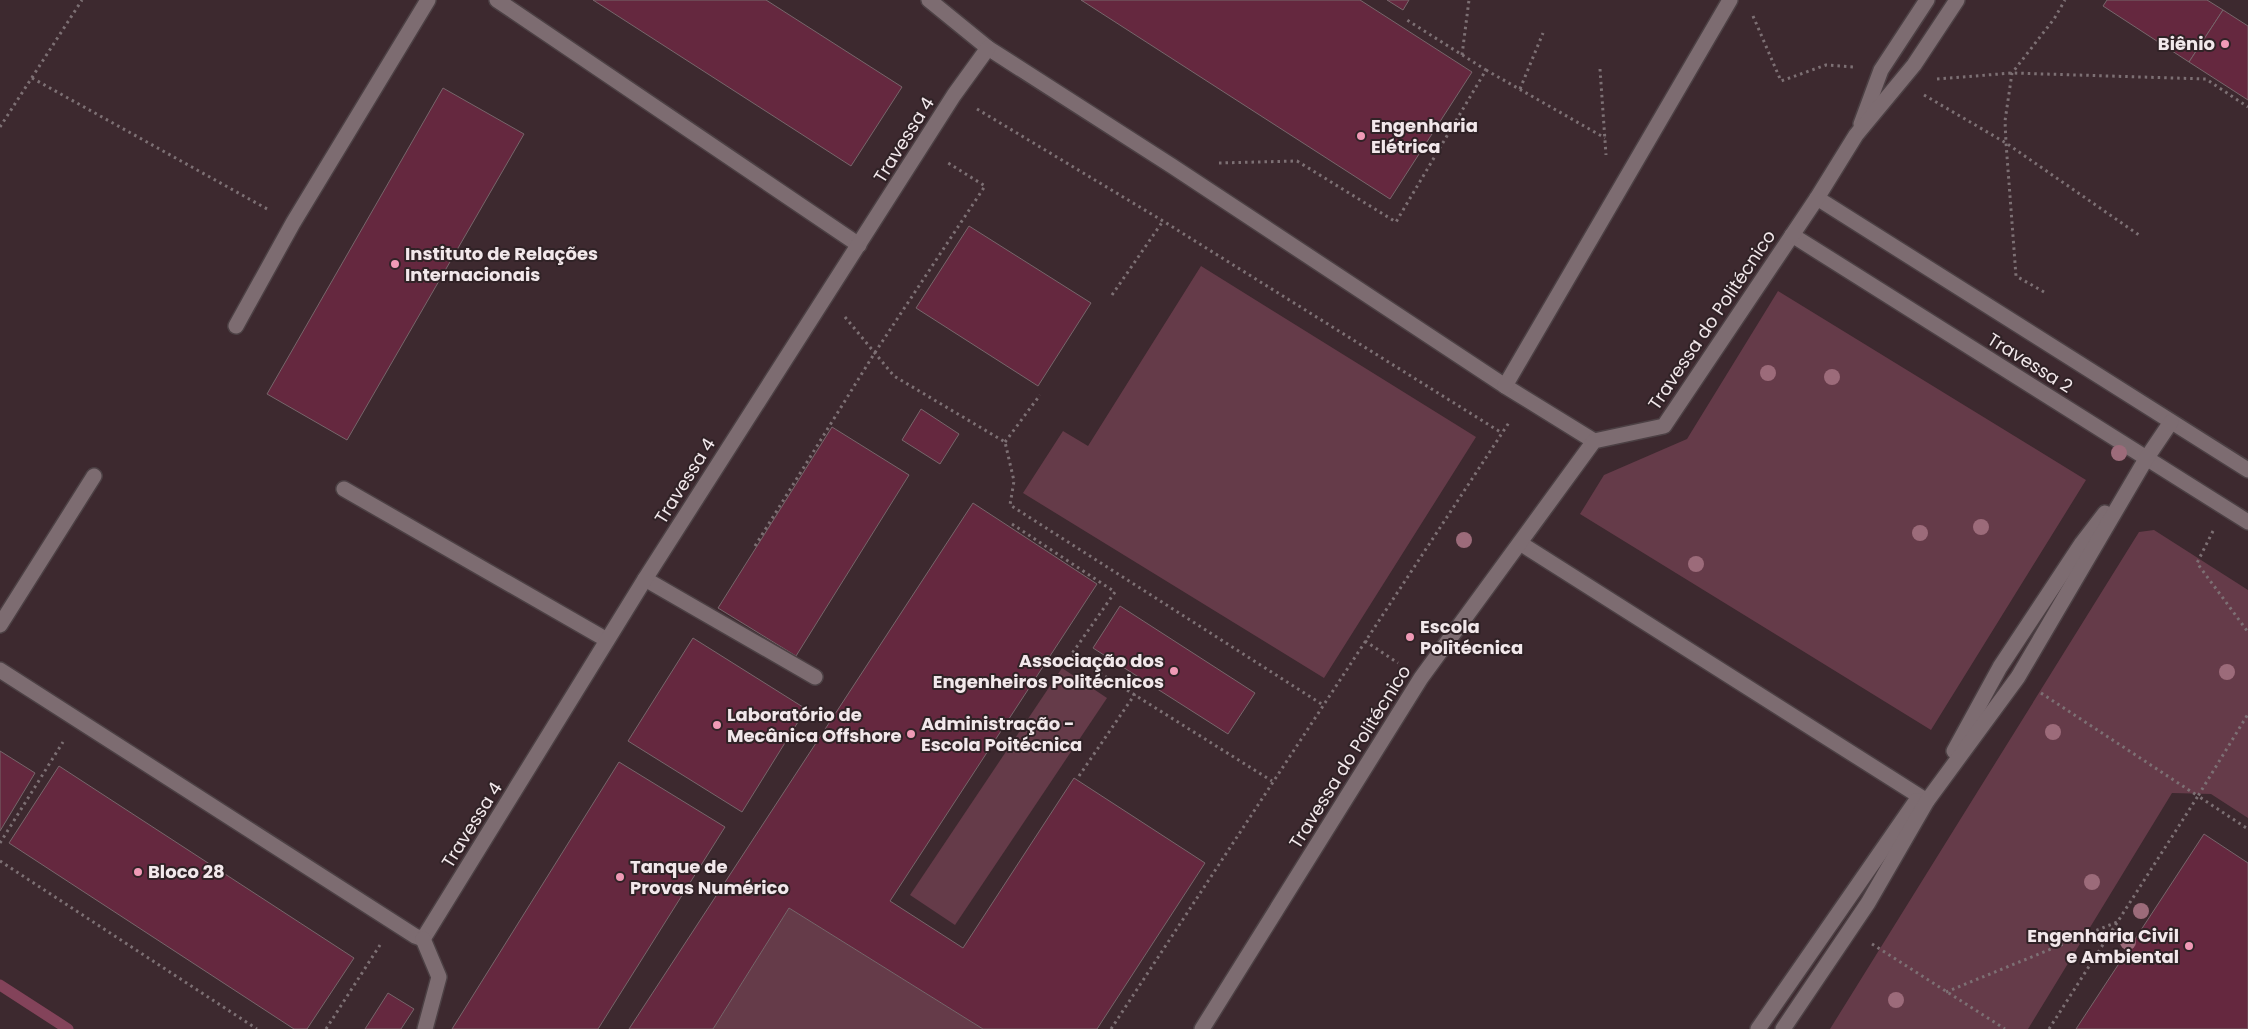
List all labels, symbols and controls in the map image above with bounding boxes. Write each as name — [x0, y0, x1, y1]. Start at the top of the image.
place label: Biênio — [2158, 31, 2215, 56]
marker: Biênio — [2219, 38, 2231, 50]
street label: Travessa 4 — [867, 92, 940, 187]
place label: Engenharia Elétrica — [1371, 113, 1478, 159]
marker: Engenharia Elétrica — [1355, 130, 1367, 142]
street label: Travessa do Politécnico — [1642, 225, 1781, 415]
place label: Instituto de Relações Internacionais — [405, 241, 598, 287]
marker: Instituto de Relações Internacionais — [389, 258, 401, 270]
street label: Travessa 2 — [1983, 327, 2078, 399]
street label: Travessa 4 — [648, 433, 721, 528]
place label: Escola Politécnica — [1420, 614, 1523, 660]
marker: Escola Politécnica — [1404, 631, 1416, 643]
place label: Associação dos Engenheiros Politécnicos — [933, 648, 1164, 694]
street label: Travessa do Politécnico — [1283, 660, 1416, 853]
marker: Associação dos Engenheiros Politécnicos — [1168, 665, 1180, 677]
place label: Laboratório de Mecânica Offshore — [727, 702, 902, 748]
place label: Administração - Escola Poitécnica — [921, 711, 1082, 757]
marker: Laboratório de Mecânica Offshore — [711, 719, 723, 731]
marker: Administração - Escola Poitécnica — [905, 728, 917, 740]
street label: Travessa 4 — [435, 777, 508, 872]
place label: Tanque de Provas Numérico — [630, 854, 789, 900]
place label: Bloco 28 — [148, 859, 225, 884]
marker: Bloco 28 — [132, 866, 144, 878]
marker: Tanque de Provas Numérico — [614, 871, 626, 883]
place label: Engenharia Civil e Ambiental — [2027, 923, 2179, 969]
marker: Engenharia Civil e Ambiental — [2183, 940, 2195, 952]

